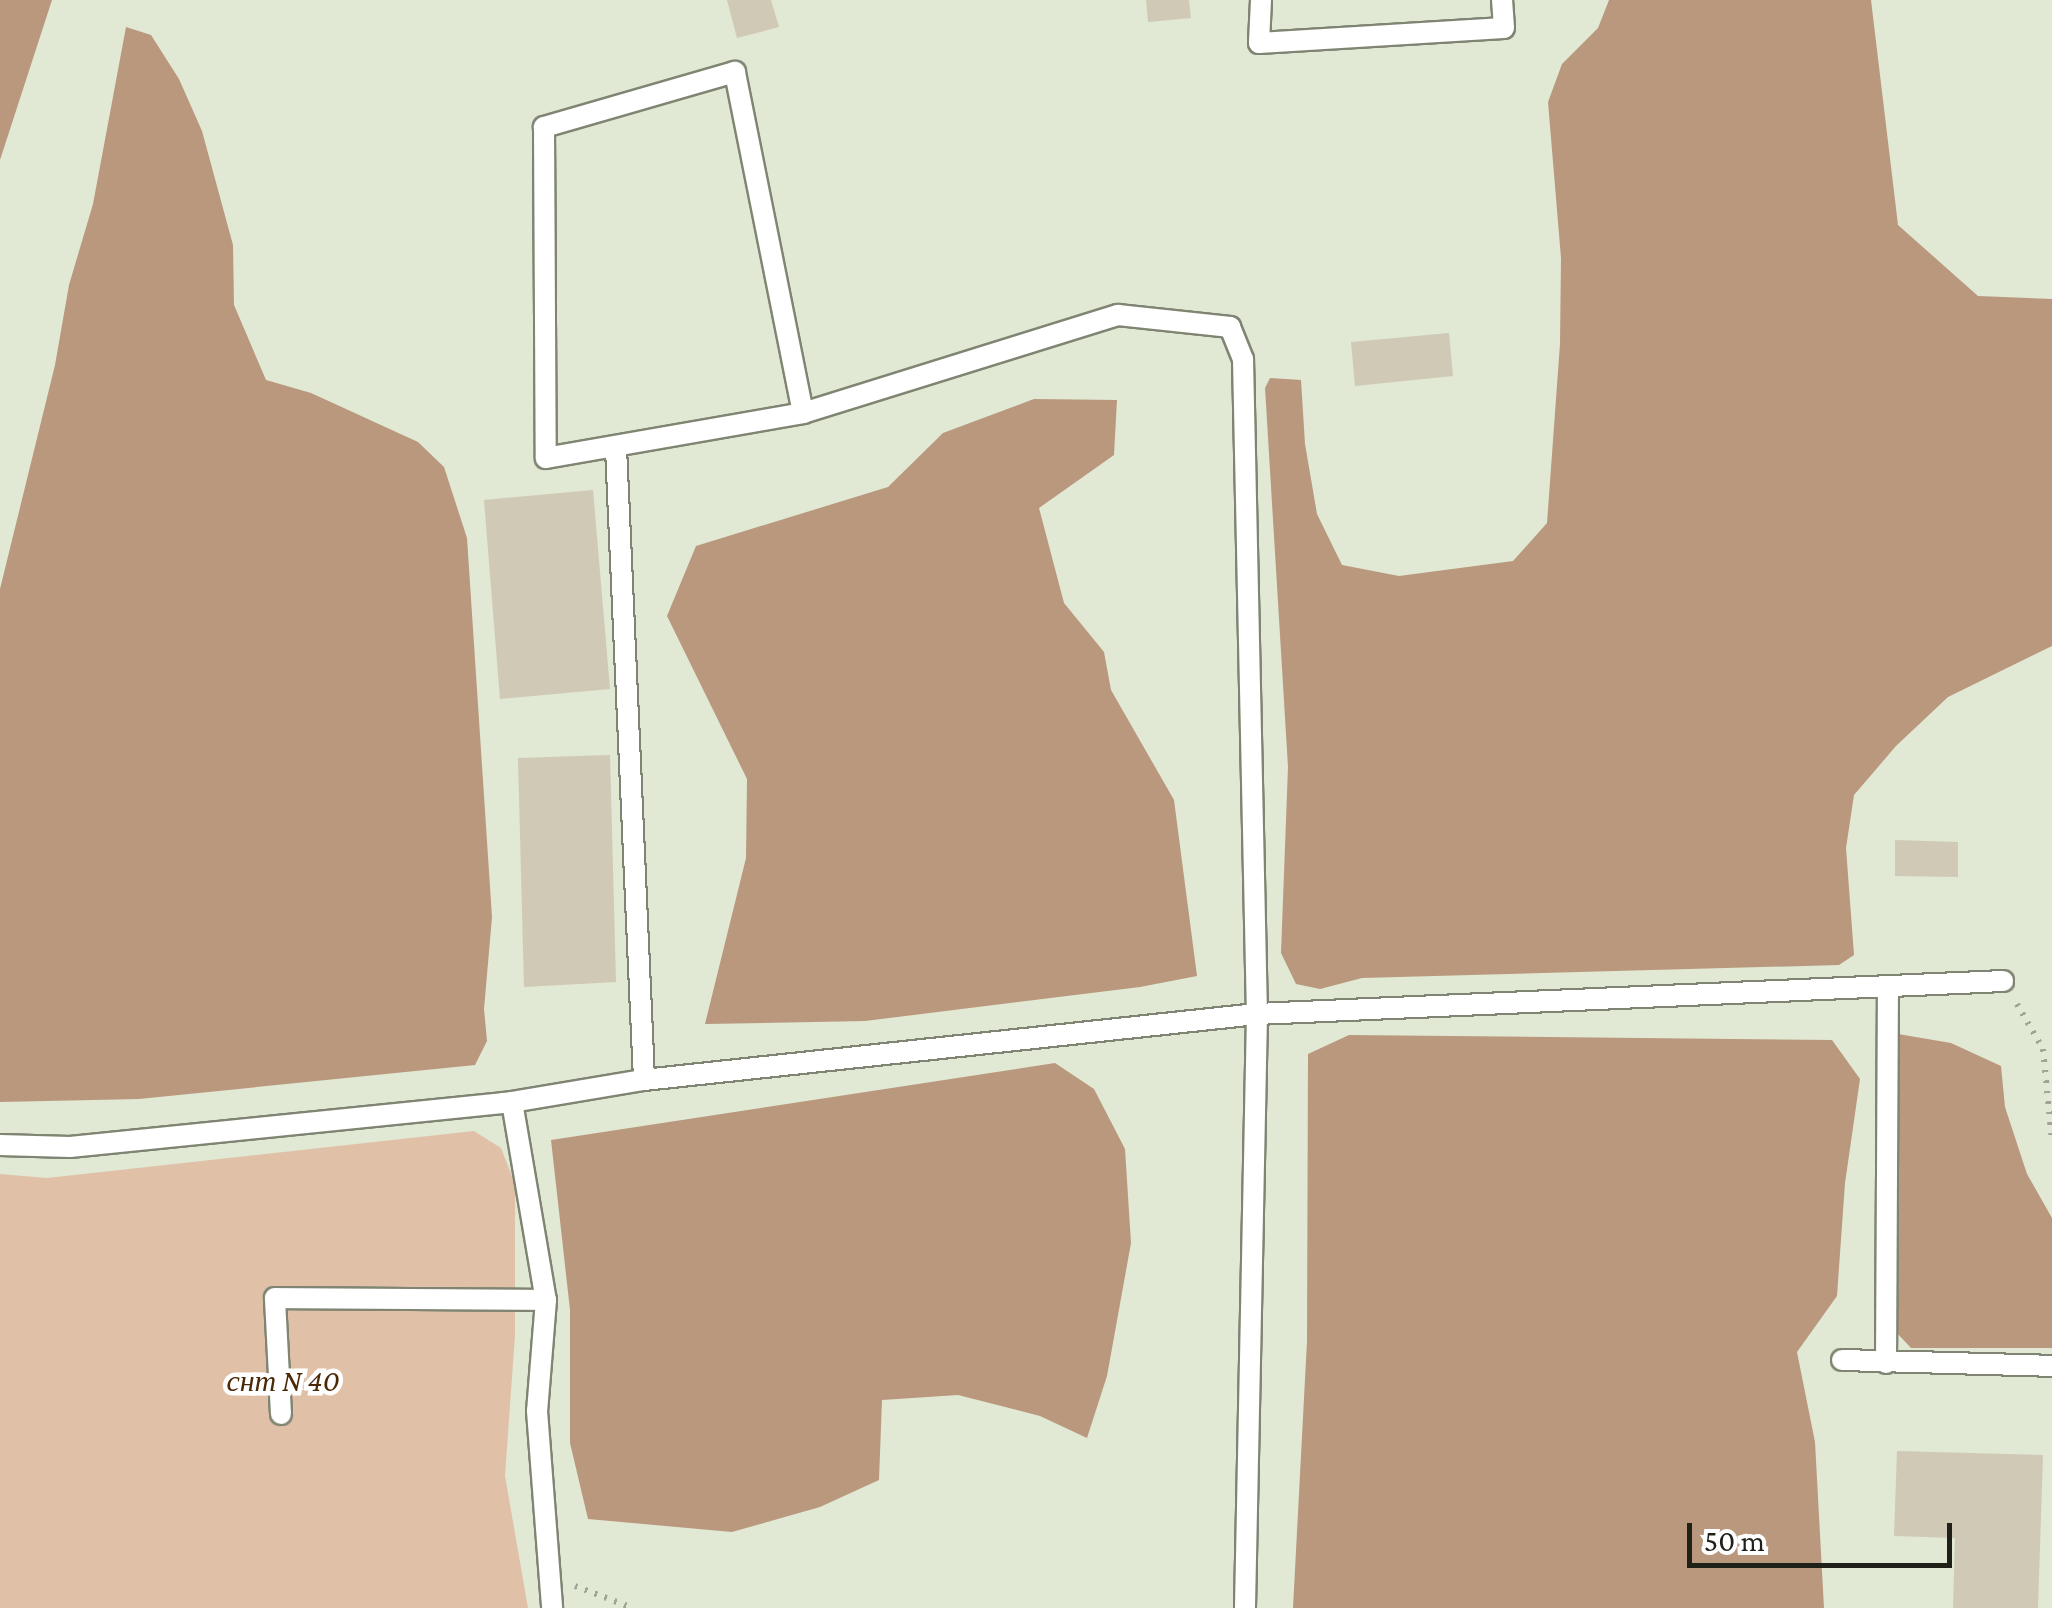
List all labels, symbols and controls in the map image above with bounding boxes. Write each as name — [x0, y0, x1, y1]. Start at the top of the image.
park label: снт N 40 — [226, 1363, 340, 1399]
scale bar — [1692, 1503, 1957, 1565]
text: 50 m — [1704, 1524, 1765, 1557]

